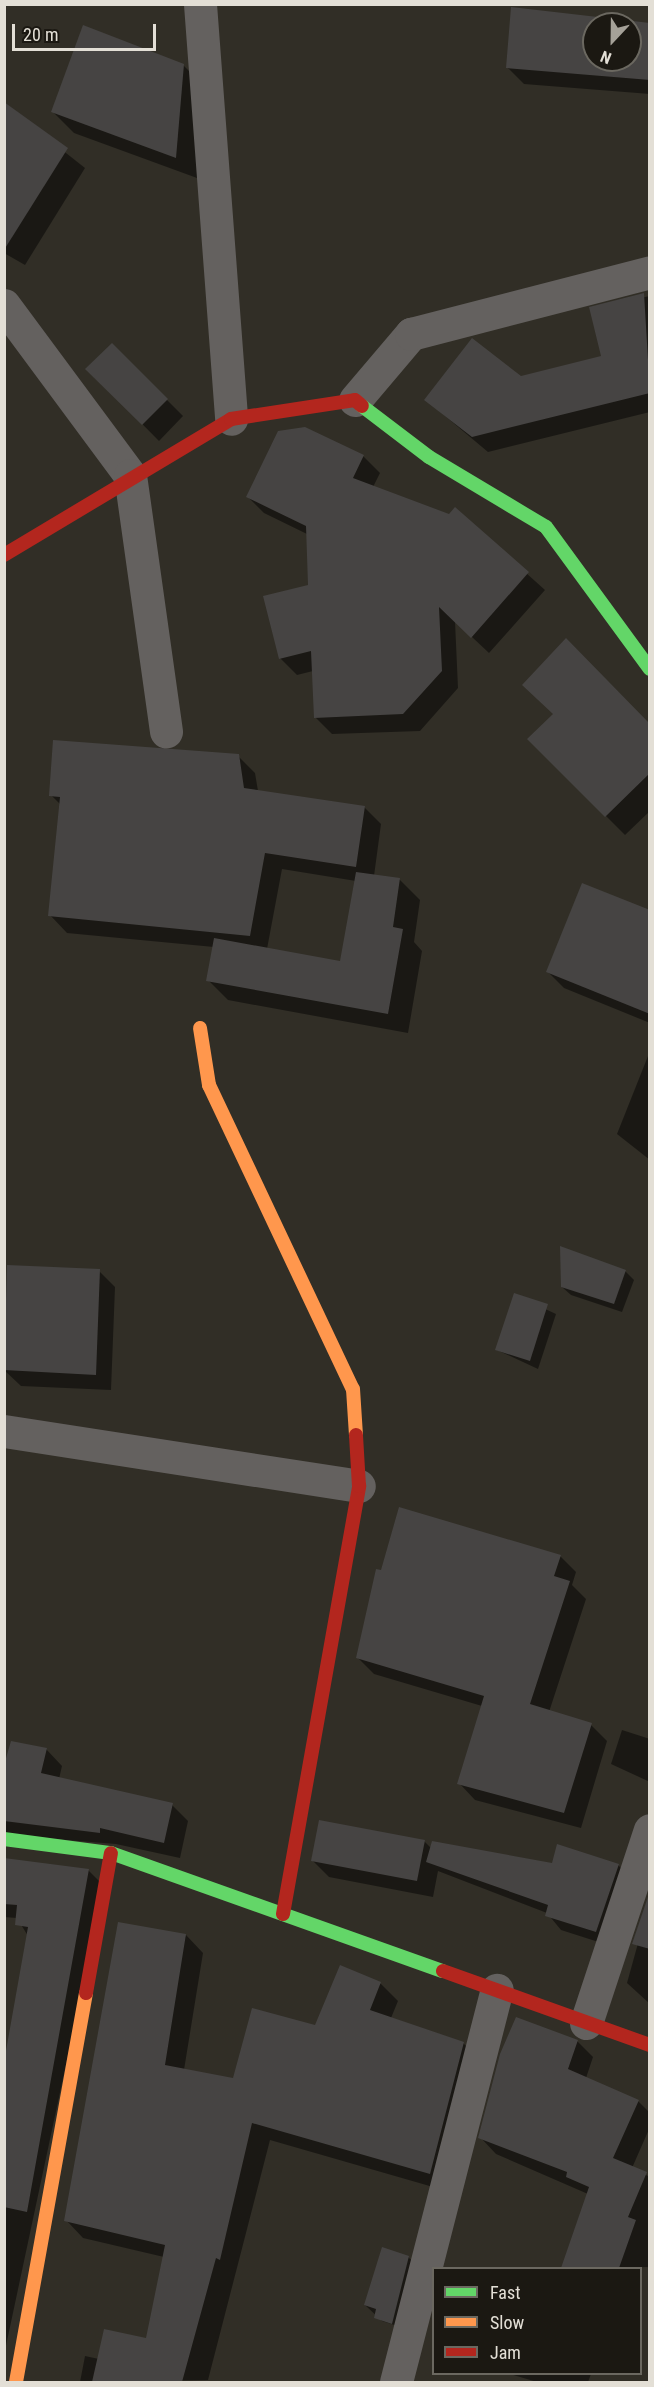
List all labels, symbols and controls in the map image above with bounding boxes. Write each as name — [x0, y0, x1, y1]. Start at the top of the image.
scale bar — [15, 12, 159, 50]
north arrow — [582, 12, 642, 72]
text: 20 m — [23, 24, 58, 45]
text: N — [598, 47, 614, 68]
legend — [432, 2267, 642, 2375]
text: Fast — [490, 2282, 521, 2303]
text: Slow — [490, 2312, 524, 2333]
text: Jam — [490, 2342, 521, 2363]

